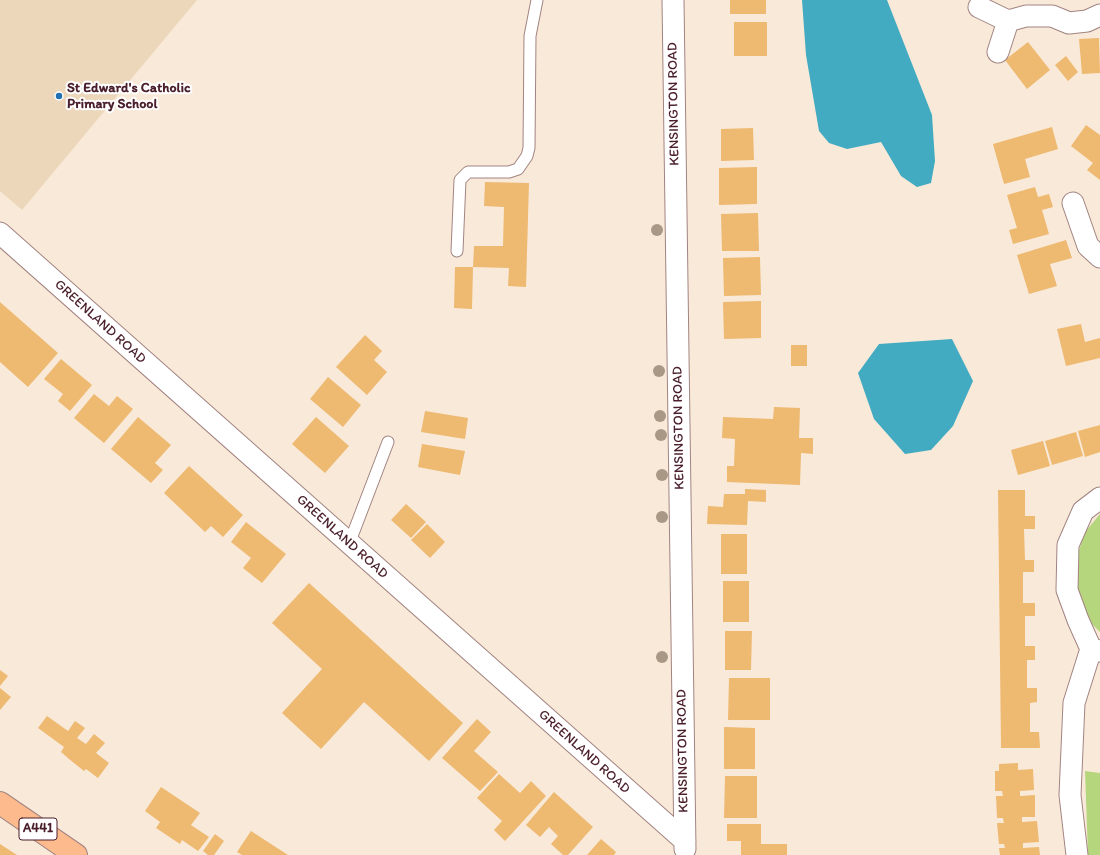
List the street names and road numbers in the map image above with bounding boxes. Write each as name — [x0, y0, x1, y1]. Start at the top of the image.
street label: KENSINGTON ROAD — [665, 42, 683, 166]
street label: GREENLAND ROAD — [51, 276, 149, 368]
street label: KENSINGTON ROAD — [670, 366, 688, 490]
street label: GREENLAND ROAD — [293, 491, 391, 583]
street label: KENSINGTON ROAD — [674, 689, 692, 813]
street label: GREENLAND ROAD — [535, 706, 633, 798]
road number: A441 — [19, 818, 57, 840]

